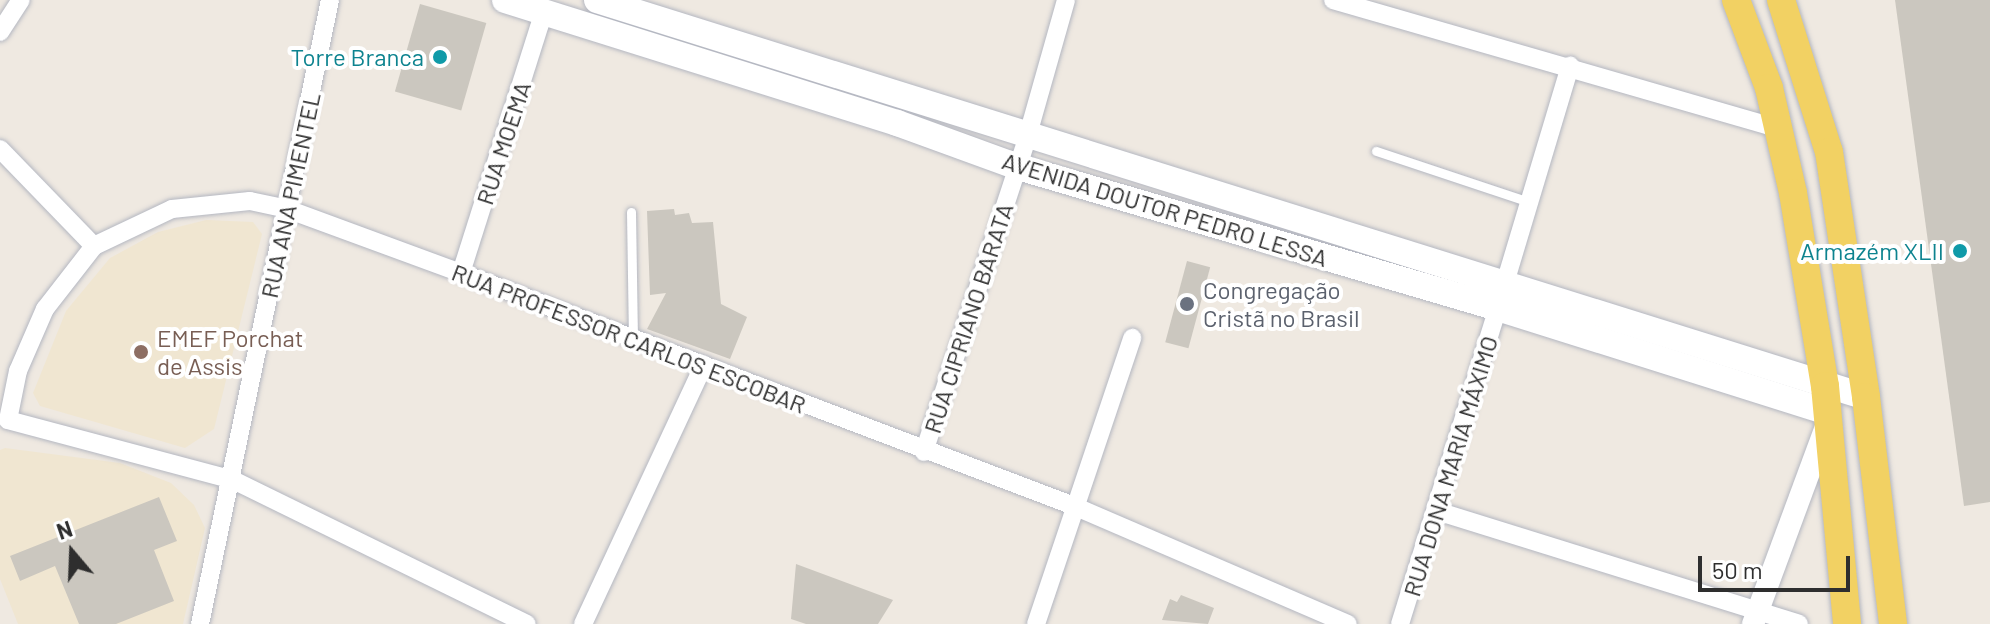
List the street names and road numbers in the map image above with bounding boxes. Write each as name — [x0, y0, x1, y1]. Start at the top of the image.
street label: RUA MOEMA — [470, 78, 536, 208]
street label: RUA ANA PIMENTEL — [254, 89, 326, 301]
street label: AVENIDA DOUTOR PEDRO LESSA — [999, 146, 1331, 272]
street label: RUA CIPRIANO BARATA — [917, 199, 1019, 437]
street label: RUA PROFESSOR CARLOS ESCOBAR — [448, 257, 810, 419]
street label: RUA DONA MARIA MÁXIMO — [1397, 332, 1503, 600]

